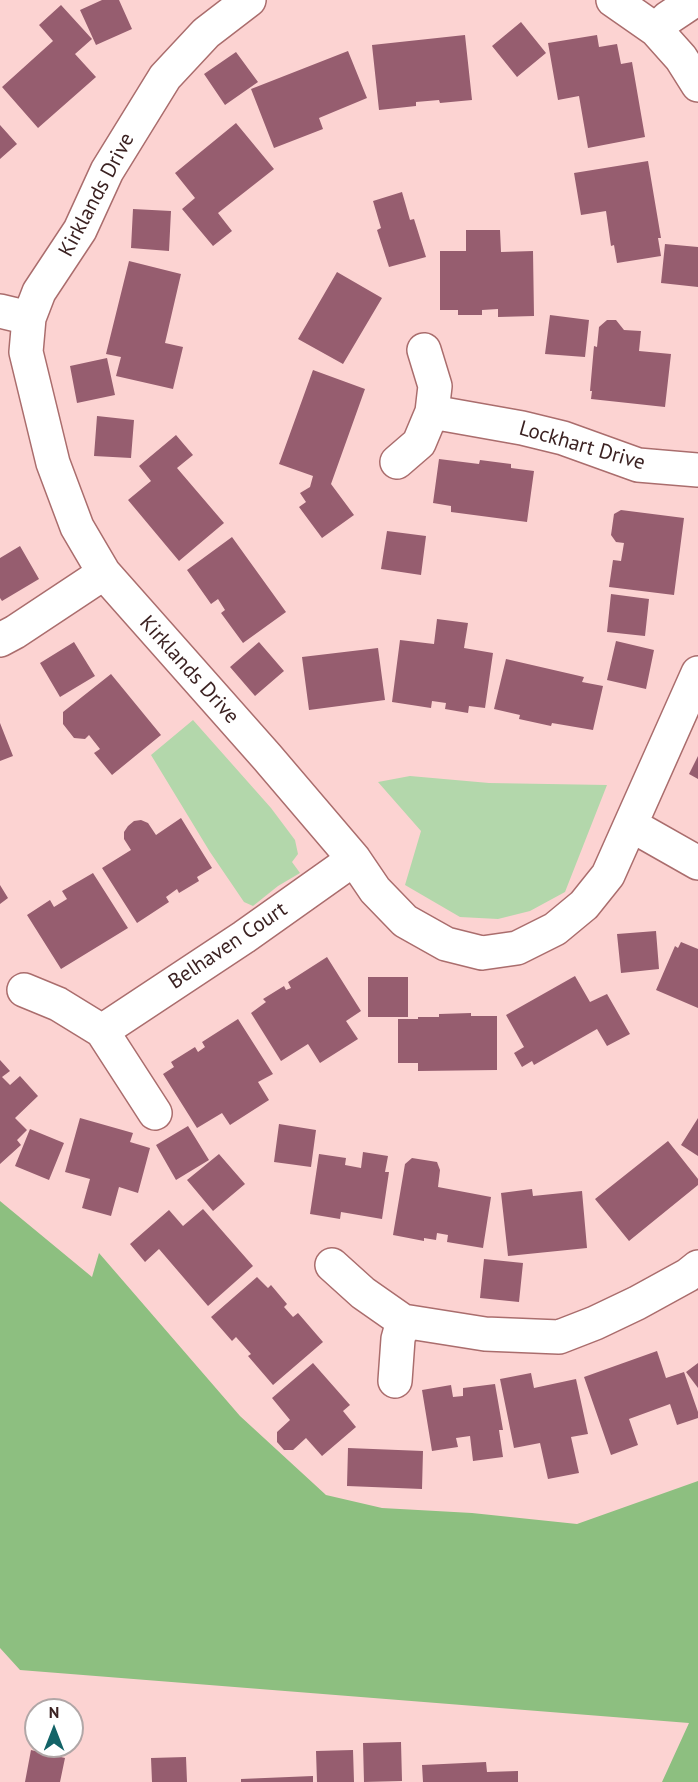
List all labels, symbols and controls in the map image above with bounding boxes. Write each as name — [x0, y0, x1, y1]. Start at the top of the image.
street label: Kirklands Drive — [54, 129, 140, 261]
street label: Lockhart Drive — [516, 416, 648, 476]
street label: Kirklands Drive — [134, 611, 244, 729]
street label: Belhaven Court — [164, 897, 292, 995]
north arrow — [24, 1698, 84, 1758]
text: N — [49, 1702, 59, 1722]

